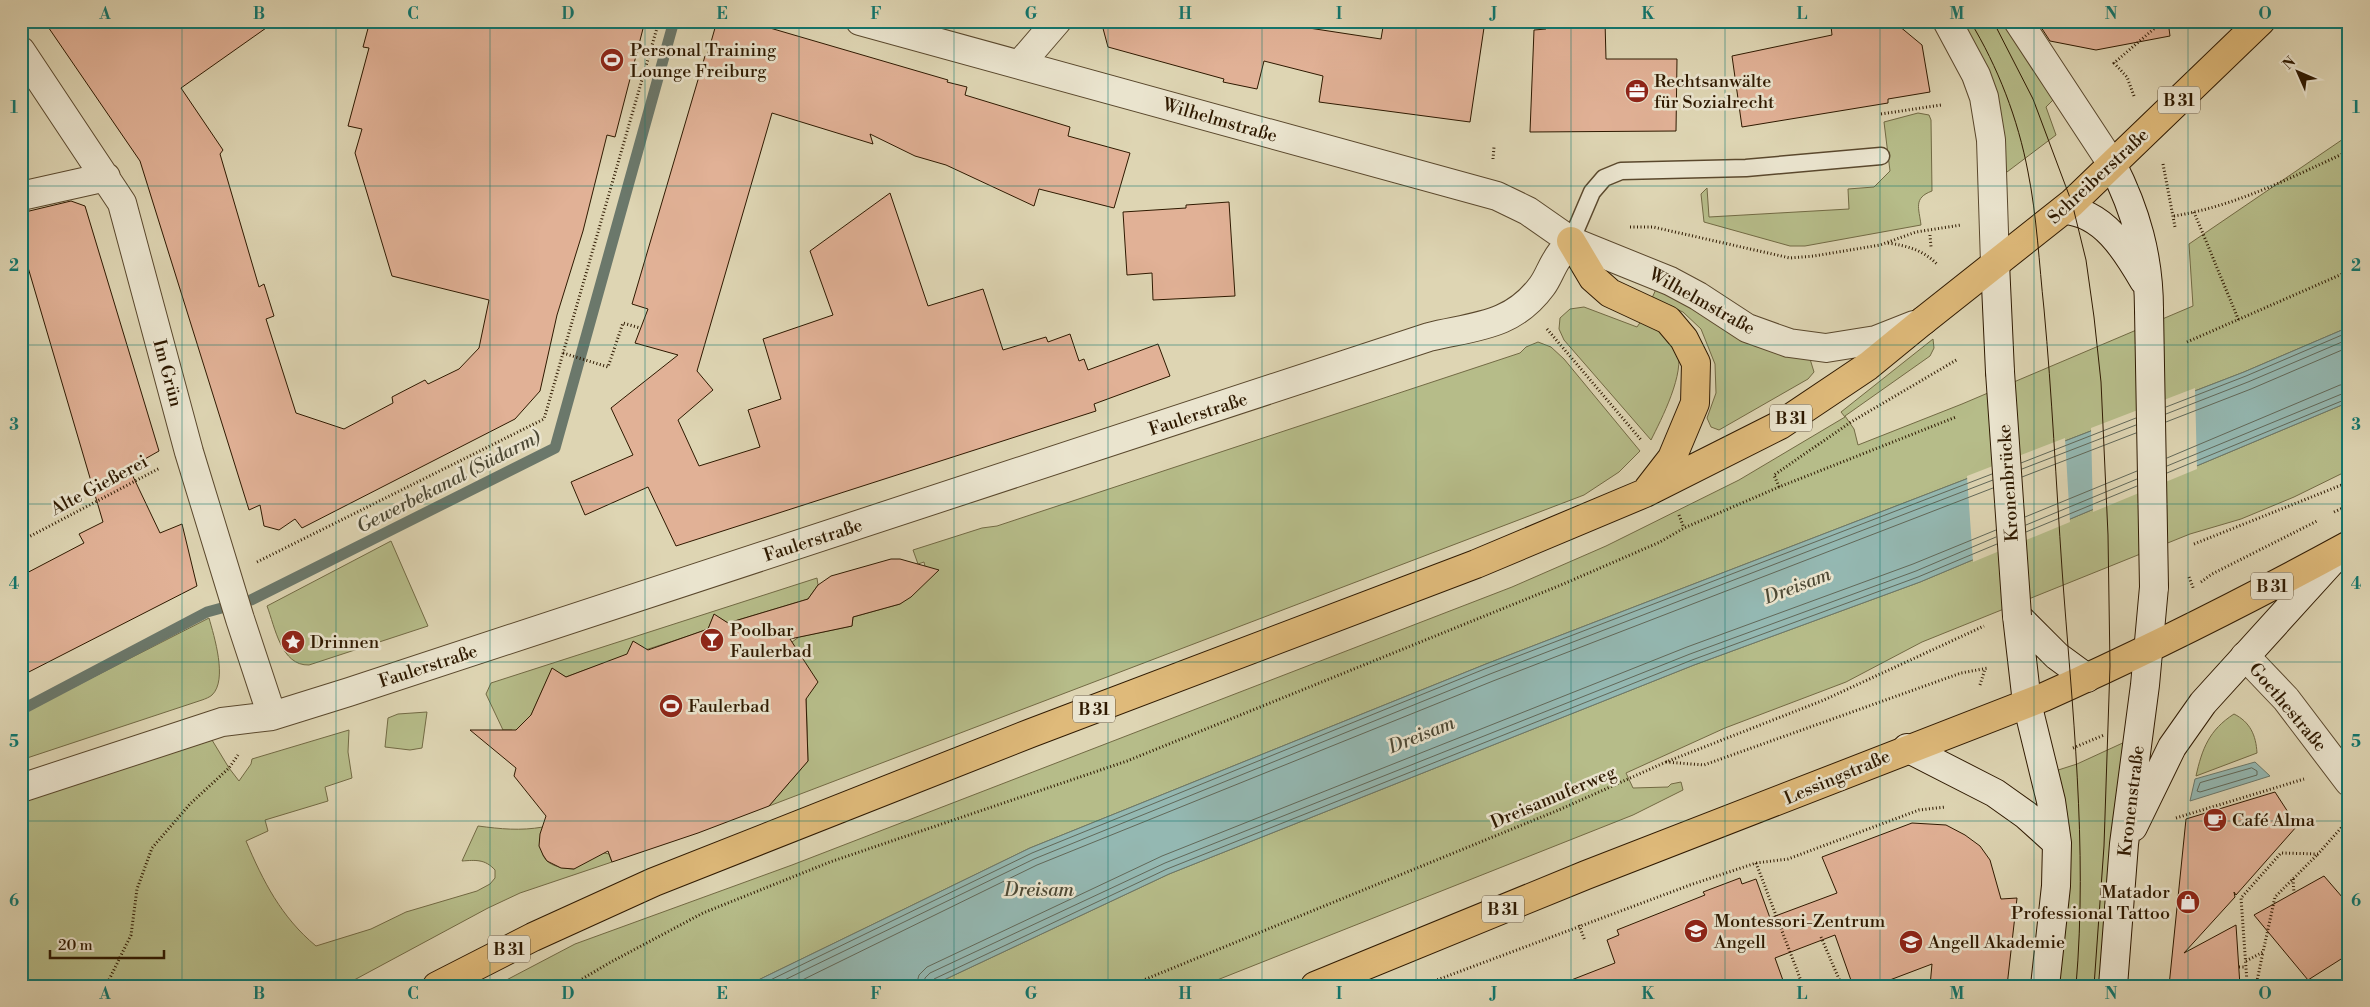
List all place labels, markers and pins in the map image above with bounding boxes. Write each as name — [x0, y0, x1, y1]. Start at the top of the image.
place label: Personal Training Lounge Freiburg — [630, 39, 777, 83]
sports icon: Personal Training Lounge Freiburg — [599, 47, 625, 73]
place label: Rechtsanwälte für Sozialrecht — [1654, 70, 1775, 114]
office icon: Rechtsanwälte für Sozialrecht — [1624, 78, 1650, 104]
place label: Poolbar Faulerbad — [730, 619, 812, 663]
bar icon: Poolbar Faulerbad — [699, 627, 725, 653]
place icon: Drinnen — [280, 629, 306, 655]
place label: Drinnen — [310, 631, 380, 654]
sports icon: Faulerbad — [658, 693, 684, 719]
place label: Faulerbad — [688, 695, 770, 718]
cafe icon: Café Alma — [2202, 807, 2228, 833]
place label: Café Alma — [2232, 809, 2316, 832]
place label: Matador Professional Tattoo — [2011, 881, 2170, 925]
shop icon: Matador Professional Tattoo — [2175, 889, 2201, 915]
place label: Montessori-Zentrum Angell — [1713, 910, 1885, 954]
school or university icon: Montessori-Zentrum Angell — [1683, 918, 1709, 944]
school or university icon: Angell Akademie — [1898, 929, 1924, 955]
place label: Angell Akademie — [1927, 931, 2065, 954]

